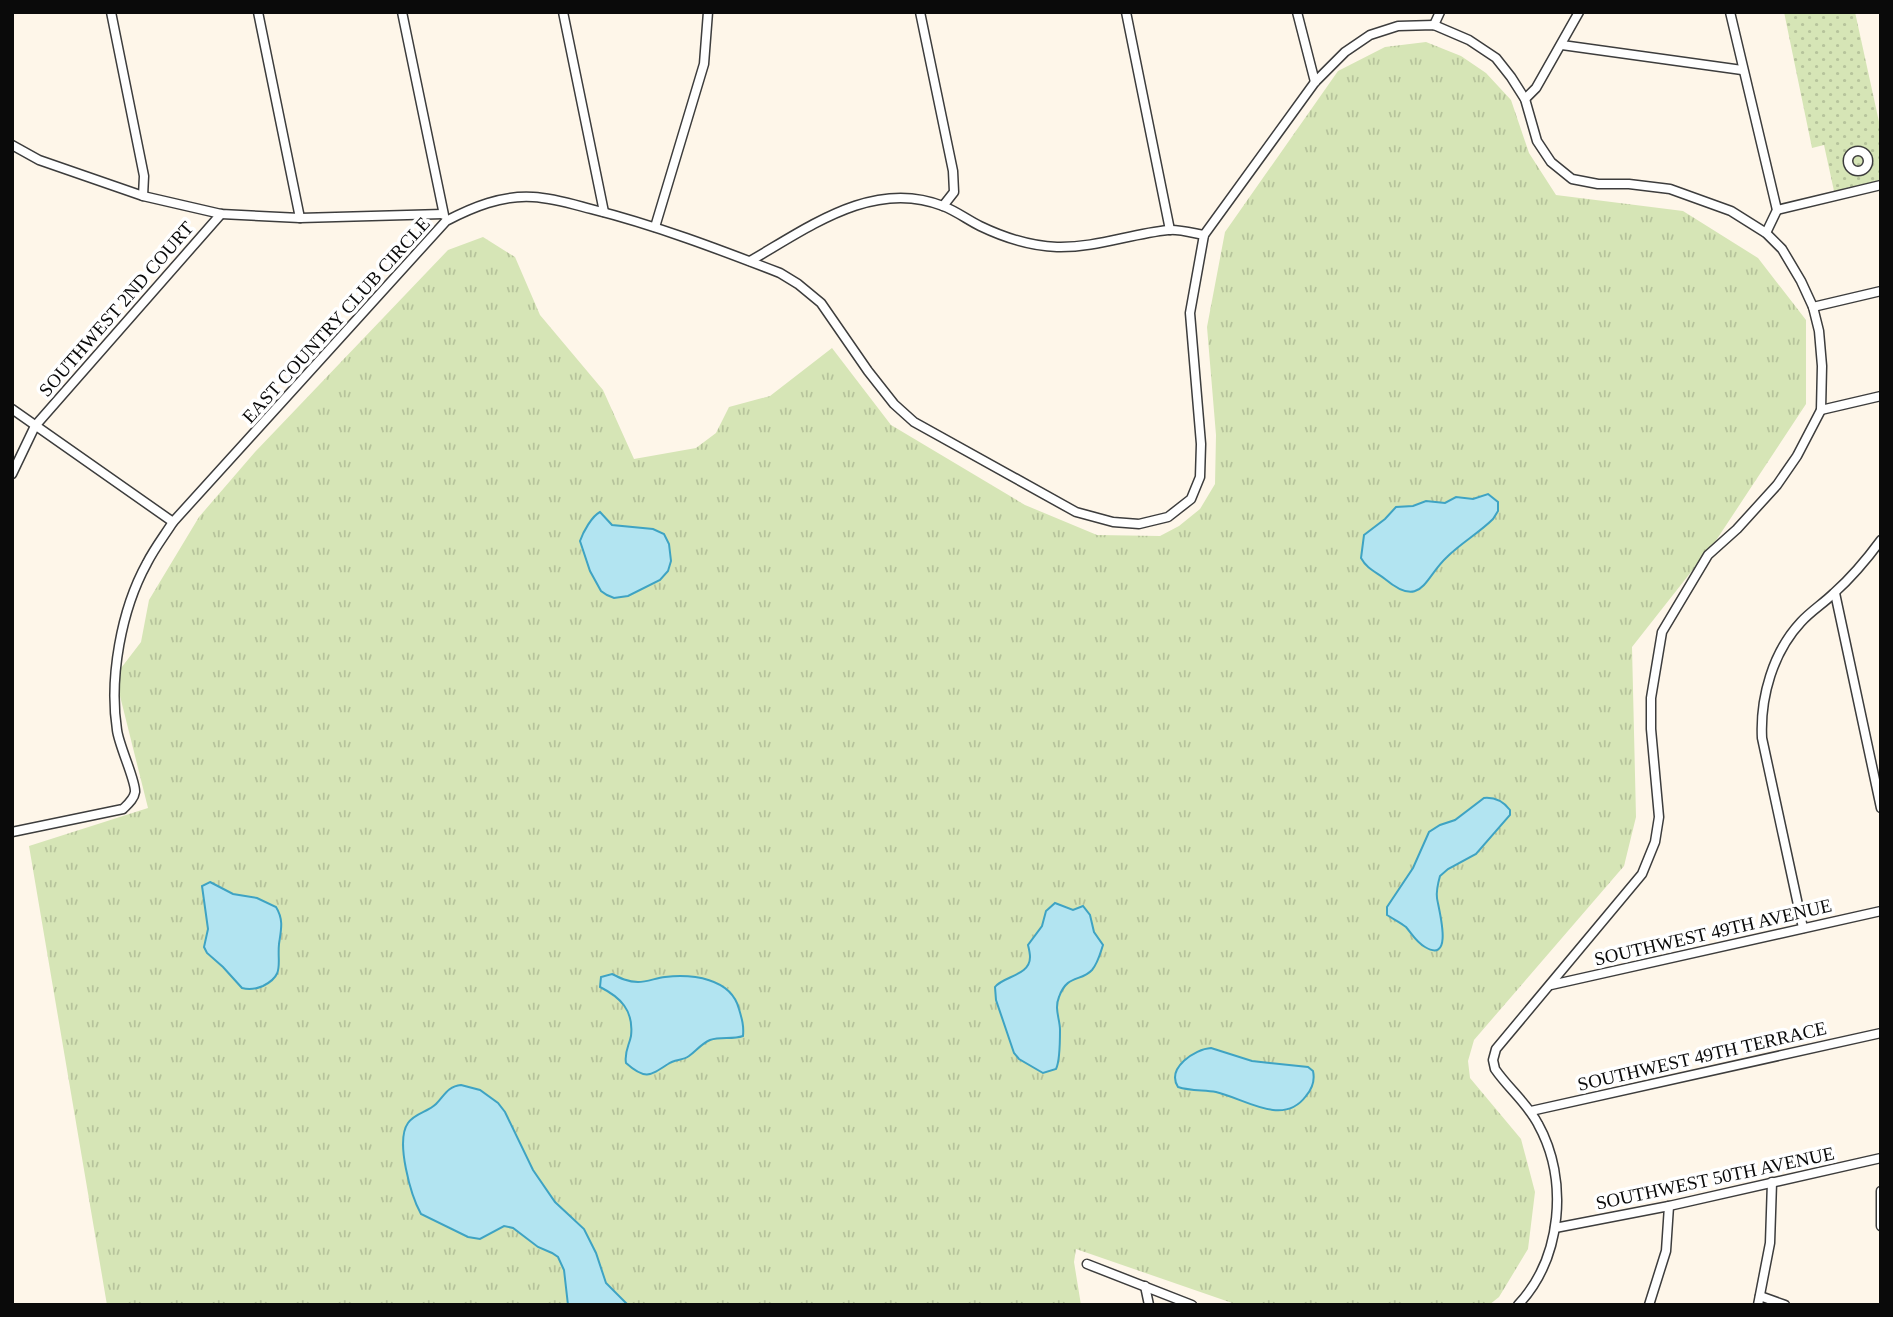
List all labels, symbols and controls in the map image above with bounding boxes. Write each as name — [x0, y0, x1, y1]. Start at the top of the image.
street label: EAST COUNTRY CLUB CIRCLE — [238, 213, 434, 427]
street label: SOUTHWEST 2ND COURT — [34, 217, 198, 401]
street label: SOUTHWEST 49TH AVENUE — [1592, 894, 1834, 970]
street label: SOUTHWEST 49TH TERRACE — [1576, 1017, 1828, 1095]
street label: SOUTHWEST 50TH AVENUE — [1594, 1142, 1836, 1214]

